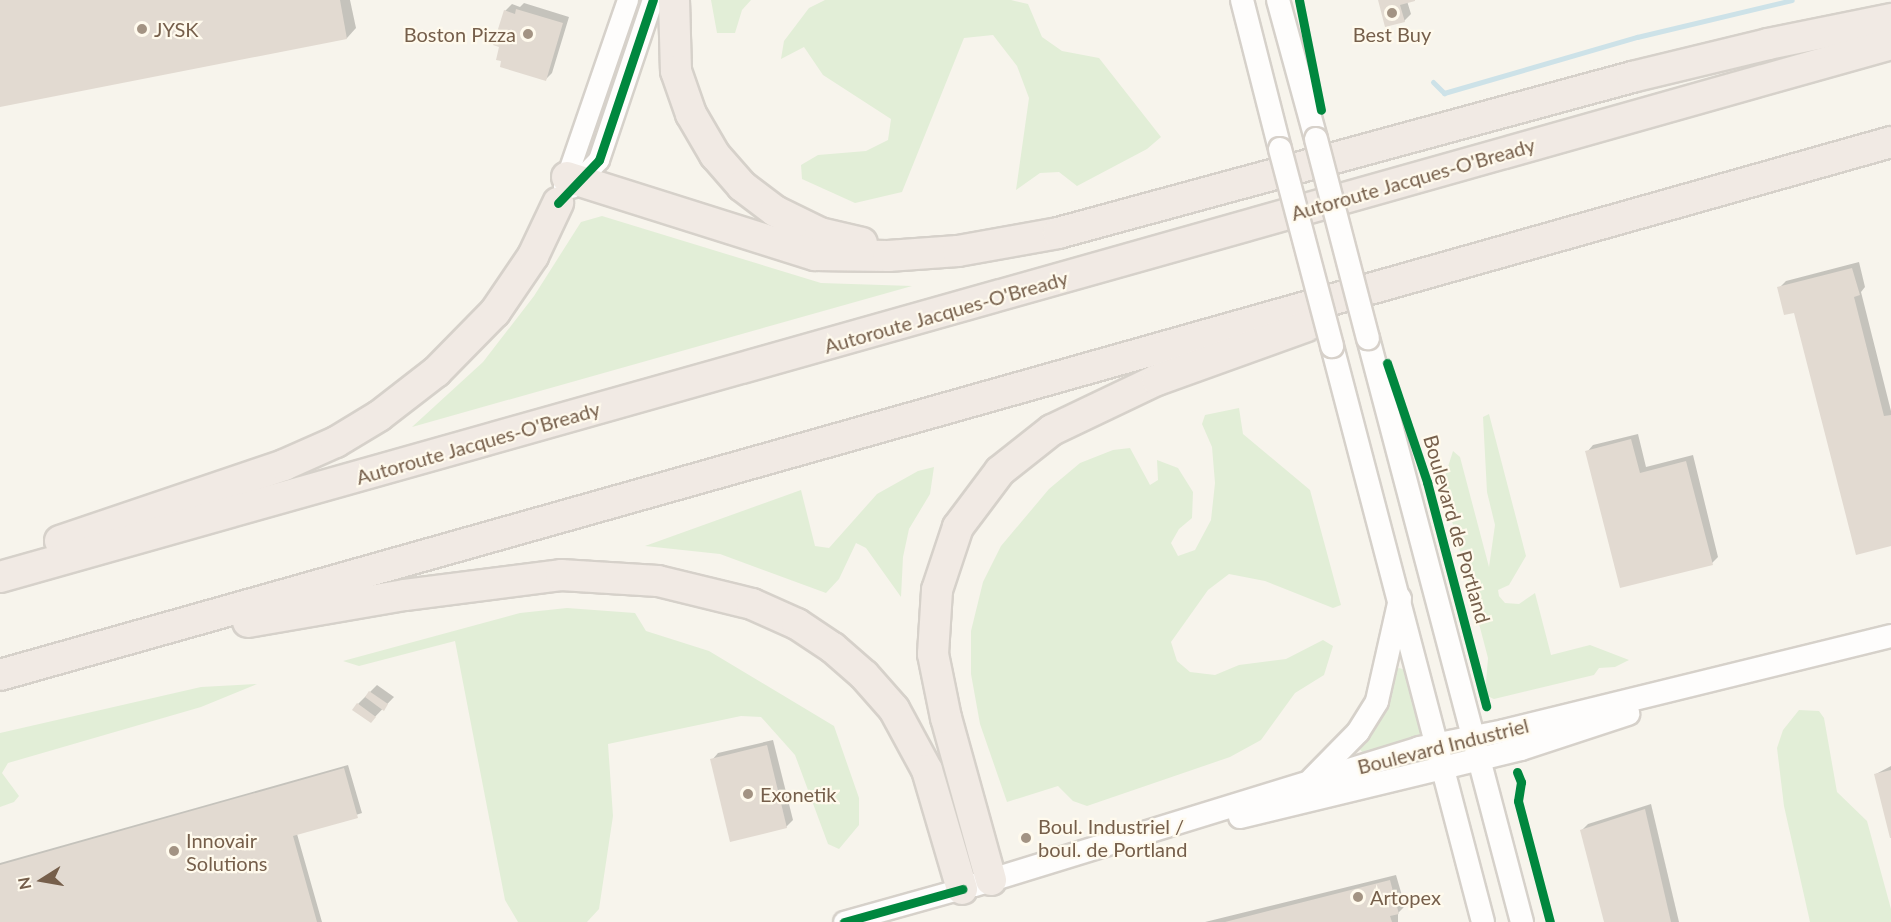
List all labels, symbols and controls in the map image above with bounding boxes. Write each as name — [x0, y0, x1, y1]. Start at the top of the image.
marker: Best Buy — [1385, 6, 1399, 20]
place label: JYSK — [154, 17, 199, 41]
marker: JYSK — [135, 22, 149, 36]
place label: Boston Pizza — [404, 22, 516, 46]
place label: Best Buy — [1353, 22, 1431, 46]
marker: Boston Pizza — [521, 27, 535, 41]
street label: Autoroute Jacques-O'Bready — [1288, 133, 1538, 225]
street label: Autoroute Jacques-O'Bready — [821, 266, 1071, 358]
street label: Autoroute Jacques-O'Bready — [353, 397, 603, 489]
street label: Boulevard de Portland — [1419, 432, 1495, 626]
street label: Boulevard Industriel — [1355, 713, 1531, 779]
place label: Exonetik — [760, 782, 837, 806]
marker: Exonetik — [741, 787, 755, 801]
place label: Boul. Industriel / boul. de Portland — [1038, 814, 1187, 861]
place label: Innovair Solutions — [186, 828, 267, 875]
marker: Boul. Industriel / boul. de Portland — [1019, 831, 1033, 845]
marker: Innovair Solutions — [167, 844, 181, 858]
north arrow — [12, 850, 72, 910]
text: N — [13, 876, 34, 891]
place label: Artopex — [1370, 885, 1441, 909]
marker: Artopex — [1351, 890, 1365, 904]

